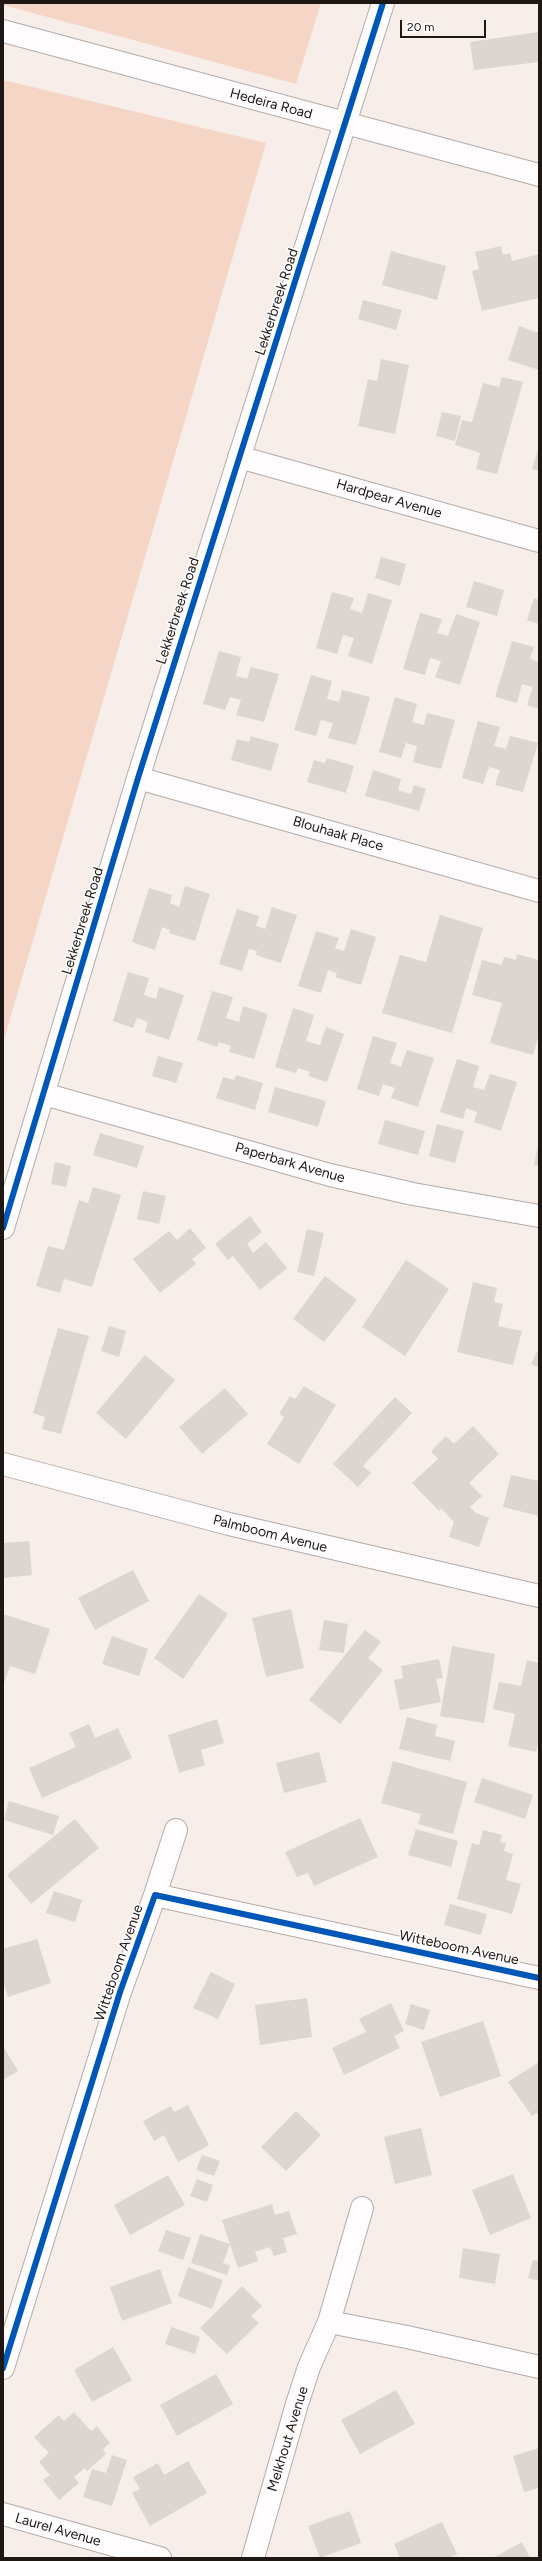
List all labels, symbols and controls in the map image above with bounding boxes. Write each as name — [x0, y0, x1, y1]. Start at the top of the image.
scale bar — [402, 12, 488, 38]
text: 20 m — [407, 20, 435, 34]
street label: Hedeira Road — [228, 85, 314, 123]
street label: Lekkerbreek Road — [252, 246, 302, 358]
street label: Hardpear Avenue — [334, 476, 444, 522]
street label: Lekkerbreek Road — [153, 555, 203, 667]
street label: Blouhaak Place — [291, 813, 385, 855]
street label: Lekkerbreek Road — [59, 865, 107, 977]
street label: Paperbark Avenue — [233, 1139, 347, 1187]
street label: Palmboom Avenue — [211, 1512, 329, 1556]
street label: Witteboom Avenue — [91, 1903, 147, 2023]
street label: Witteboom Avenue — [398, 1927, 520, 1969]
street label: Melkhout Avenue — [264, 2384, 312, 2494]
street label: Laurel Avenue — [13, 2510, 103, 2550]

